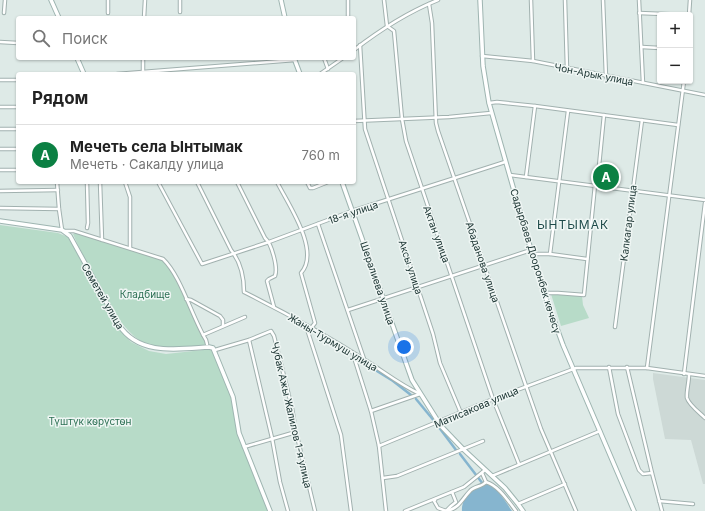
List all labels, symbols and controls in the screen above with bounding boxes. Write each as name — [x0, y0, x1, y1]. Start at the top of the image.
map controls — [657, 12, 693, 84]
button: + — [657, 12, 693, 48]
search box — [16, 16, 356, 60]
icon: search — [30, 27, 52, 49]
text: Поиск — [62, 29, 108, 48]
button: − — [657, 48, 693, 84]
street label: Чон-Арык улица — [553, 60, 635, 88]
text: Рядом — [32, 88, 88, 108]
text: Мечеть села Ынтымак — [70, 137, 243, 156]
text: A — [40, 147, 50, 163]
text: 760 m — [302, 147, 340, 163]
text: Мечеть · Сакалду улица — [70, 156, 224, 172]
pin: A — [593, 162, 619, 192]
street label: Калкагар улица — [617, 184, 639, 262]
street label: Садырбаев Дооронбек көчөсү — [508, 187, 564, 335]
street label: 18-я улица — [327, 198, 379, 226]
street label: Актан улица — [421, 204, 453, 264]
district label: ЫНТЫМАК — [537, 217, 609, 232]
street label: Абаданова улица — [464, 220, 502, 304]
street label: Аксы улица — [397, 238, 425, 296]
street label: Шералиева улица — [358, 240, 398, 326]
street label: Семетей улица — [79, 261, 127, 331]
park label: Кладбище — [120, 288, 170, 300]
street label: Жаны-Турмуш улица — [286, 311, 380, 373]
your location — [394, 337, 414, 357]
street label: Чубак Ажы Жалилов 1-я улица — [269, 341, 315, 489]
street label: Матисакова улица — [432, 384, 520, 430]
park label: Түштүк көрүстөн — [49, 415, 132, 427]

